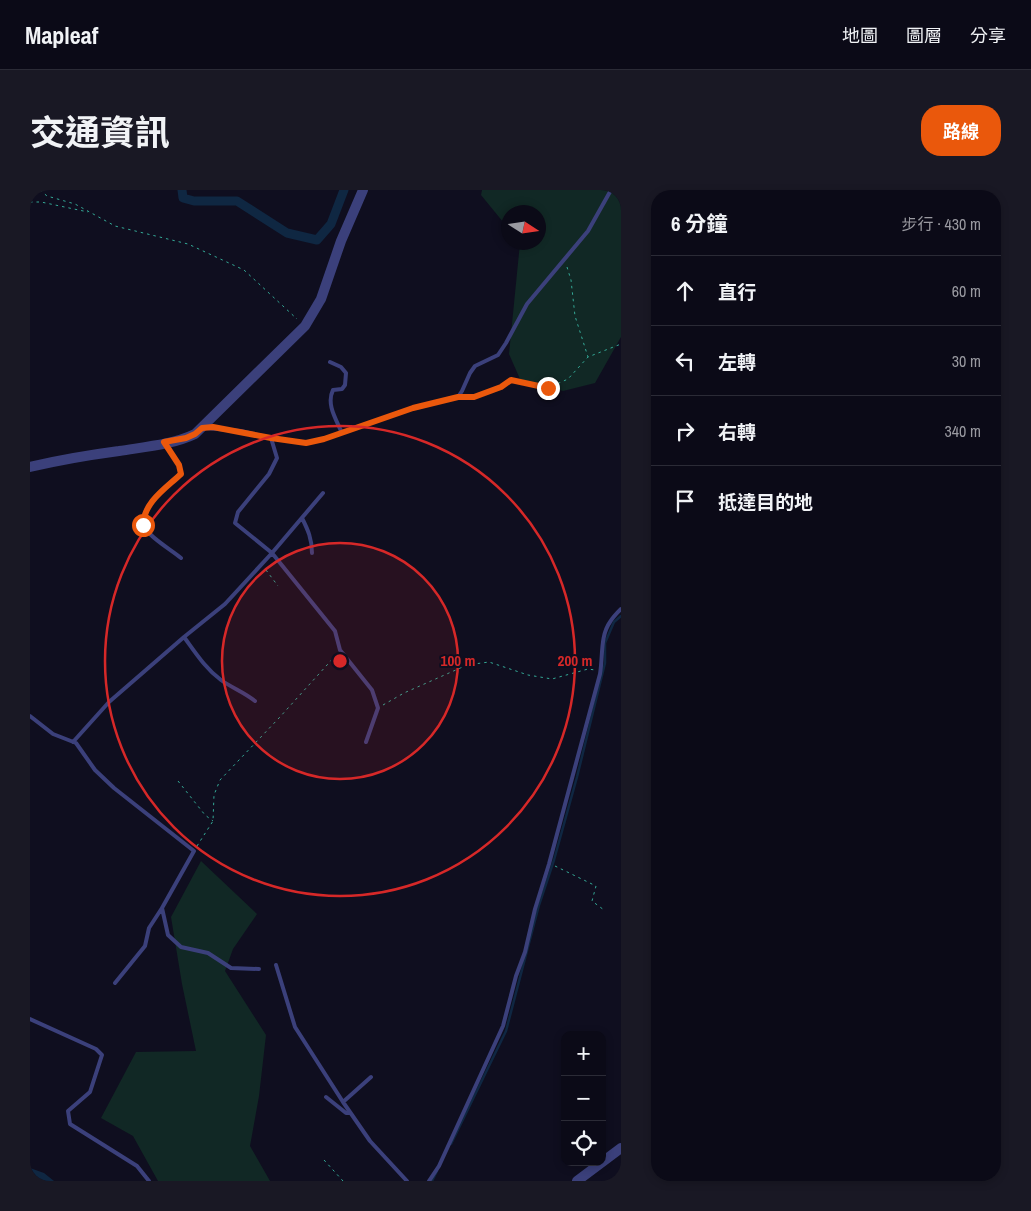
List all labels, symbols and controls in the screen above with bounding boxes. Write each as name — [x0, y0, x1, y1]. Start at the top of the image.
text: Mapleaf — [25, 19, 98, 51]
text: 地圖 — [842, 23, 878, 48]
text: 圖層 — [906, 23, 942, 48]
text: 分享 — [970, 23, 1006, 48]
button: 路線 — [921, 105, 1001, 156]
text: 交通資訊 — [30, 109, 170, 156]
north arrow — [501, 205, 546, 250]
text: 6 分鐘 — [671, 209, 727, 238]
text: 步行 · 430 m — [902, 213, 981, 235]
icon: ahead — [671, 277, 699, 305]
text: 直行 — [718, 279, 756, 305]
text: 60 m — [952, 280, 981, 302]
icon: left — [671, 347, 699, 375]
text: 左轉 — [718, 349, 756, 375]
text: 30 m — [952, 350, 981, 372]
route end — [537, 377, 560, 400]
icon: right — [671, 417, 699, 445]
text: 右轉 — [718, 419, 756, 445]
text: 340 m — [945, 420, 981, 442]
icon: arrive — [671, 487, 699, 515]
text: 抵達目的地 — [718, 489, 813, 515]
route start — [132, 514, 155, 537]
text: 100 m — [441, 650, 475, 671]
text: 200 m — [558, 650, 592, 671]
centre of rings — [331, 652, 349, 670]
map controls — [561, 1031, 606, 1166]
button: + — [561, 1031, 606, 1076]
button: − — [561, 1076, 606, 1121]
button: locate — [561, 1121, 606, 1166]

